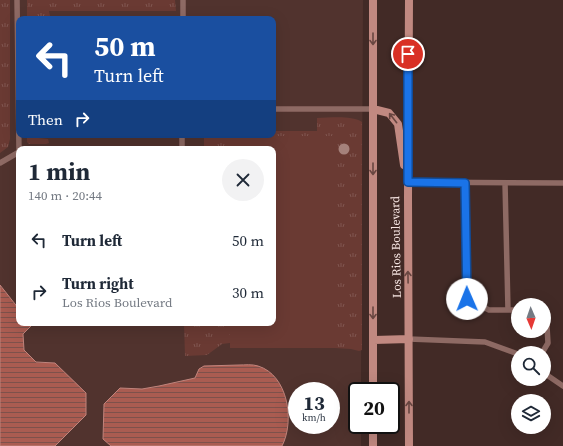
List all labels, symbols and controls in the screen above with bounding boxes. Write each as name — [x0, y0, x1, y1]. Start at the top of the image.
text: 50 m — [94, 27, 156, 65]
icon: left — [28, 32, 80, 84]
one-way arrow — [369, 32, 377, 45]
pin — [391, 37, 425, 71]
icon: arrive — [397, 43, 419, 65]
text: Turn left — [94, 63, 164, 88]
icon: right — [71, 108, 93, 130]
text: Then — [28, 109, 63, 130]
one-way arrow — [389, 113, 398, 124]
text: 1 min — [28, 155, 90, 188]
button: close — [222, 159, 264, 201]
one-way arrow — [369, 162, 377, 175]
text: 140 m · 20:44 — [28, 187, 102, 204]
street label: Los Rios Boulevard — [387, 196, 405, 298]
icon: left — [28, 229, 50, 251]
text: Turn left — [62, 230, 122, 251]
text: 50 m — [232, 230, 264, 251]
one-way arrow — [405, 271, 412, 284]
text: Turn right — [62, 273, 134, 294]
position arrow — [446, 278, 488, 320]
icon: right — [28, 281, 50, 303]
text: 30 m — [232, 282, 264, 303]
text: Los Rios Boulevard — [62, 294, 173, 311]
north arrow — [511, 298, 551, 338]
map controls — [511, 298, 551, 434]
one-way arrow — [369, 306, 377, 319]
button: search — [511, 346, 551, 386]
speed limit sign: 20 — [348, 382, 400, 434]
text: 13 — [303, 389, 325, 417]
button: layers — [511, 394, 551, 434]
one-way arrow — [405, 401, 413, 414]
text: km/h — [302, 411, 326, 424]

